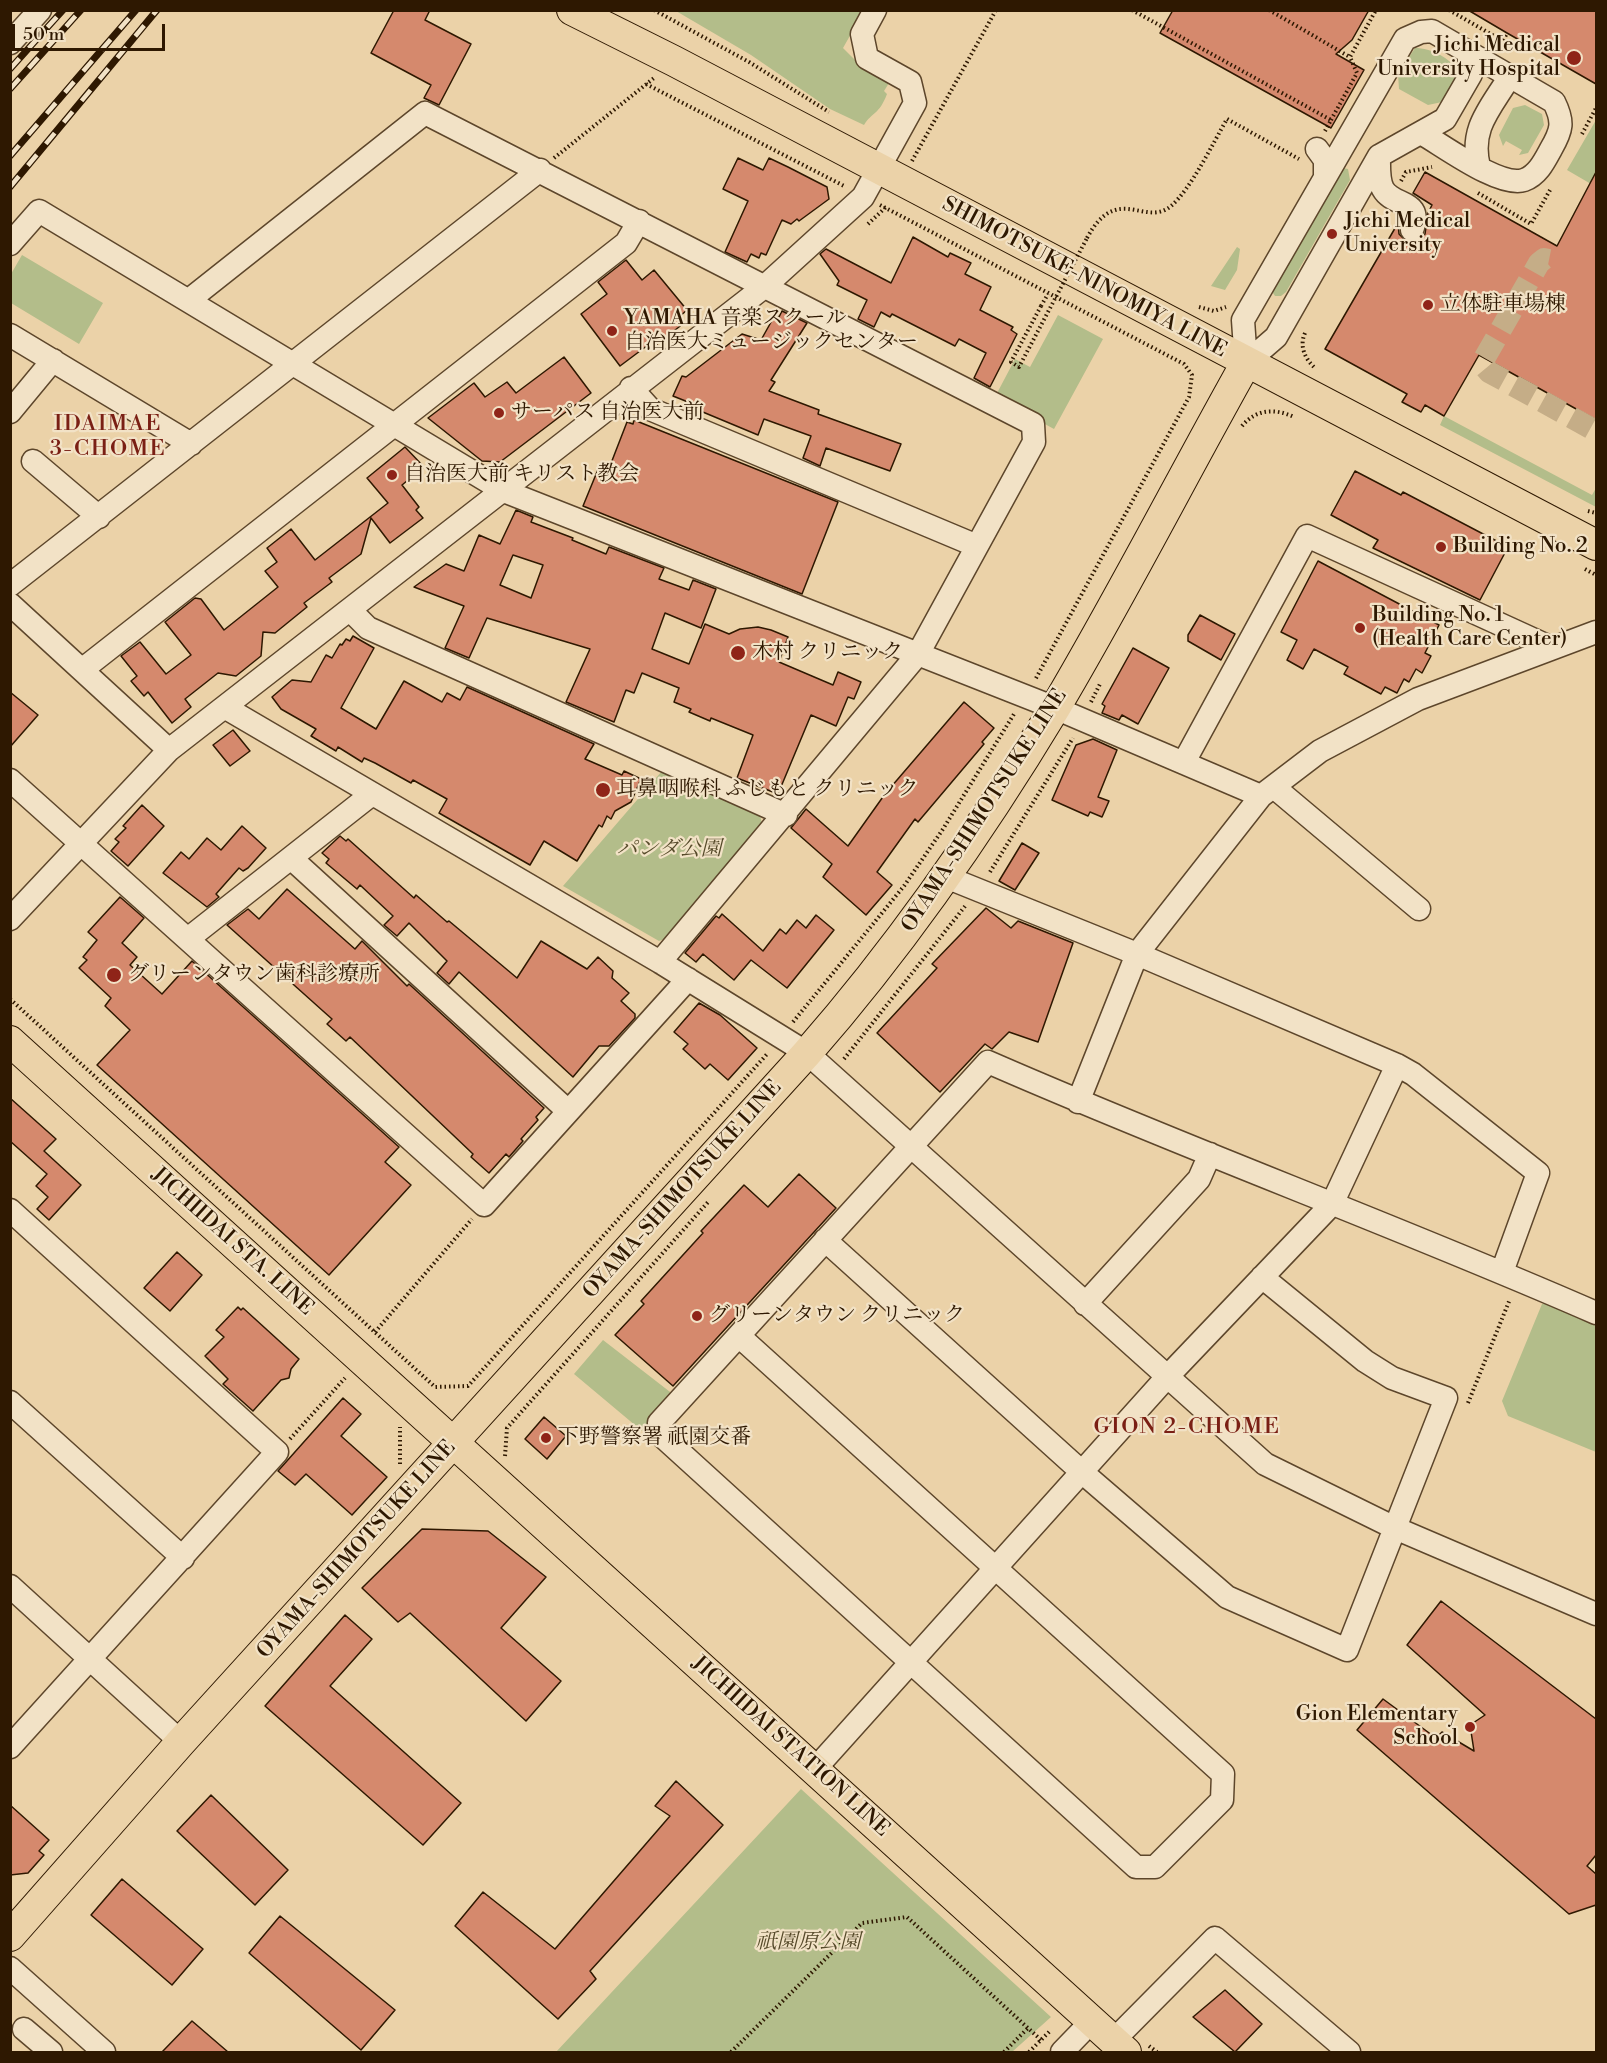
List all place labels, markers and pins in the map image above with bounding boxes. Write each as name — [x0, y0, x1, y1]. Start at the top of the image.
place label: Jichi Medical University Hospital — [1377, 33, 1560, 83]
marker: Jichi Medical University Hospital — [1565, 49, 1583, 67]
place label: Jichi Medical University — [1344, 209, 1470, 259]
marker: Jichi Medical University — [1325, 227, 1339, 241]
place label: 立体駐車場棟 — [1440, 292, 1566, 318]
marker: 立体駐車場棟 — [1421, 298, 1435, 312]
place label: YAMAHA 音楽スクール 自治医大ミュージックセンター — [624, 306, 918, 356]
marker: YAMAHA 音楽スクール 自治医大ミュージックセンター — [605, 324, 619, 338]
place label: サーパス 自治医大前 — [511, 400, 704, 426]
marker: サーパス 自治医大前 — [492, 406, 506, 420]
place label: 自治医大前 キリスト教会 — [404, 462, 639, 488]
marker: 自治医大前 キリスト教会 — [385, 468, 399, 482]
place label: Building No. 2 — [1453, 534, 1588, 560]
marker: Building No. 2 — [1434, 540, 1448, 554]
place label: Building No. 1 (Health Care Center) — [1372, 603, 1567, 653]
marker: Building No. 1 (Health Care Center) — [1353, 621, 1367, 635]
place label: 木村 クリニック — [752, 640, 903, 666]
marker: 木村 クリニック — [729, 644, 747, 662]
place label: 耳鼻咽喉科 ふじもと クリニック — [616, 777, 919, 803]
marker: 耳鼻咽喉科 ふじもと クリニック — [594, 781, 612, 799]
place label: グリーンタウン歯科診療所 — [128, 962, 380, 988]
marker: グリーンタウン歯科診療所 — [105, 966, 123, 984]
place label: グリーンタウン クリニック — [709, 1303, 965, 1329]
marker: グリーンタウン クリニック — [690, 1309, 704, 1323]
place label: 下野警察署 祇園交番 — [558, 1425, 751, 1451]
marker: 下野警察署 祇園交番 — [539, 1431, 553, 1445]
place label: Gion Elementary School — [1296, 1702, 1458, 1752]
marker: Gion Elementary School — [1463, 1720, 1477, 1734]

